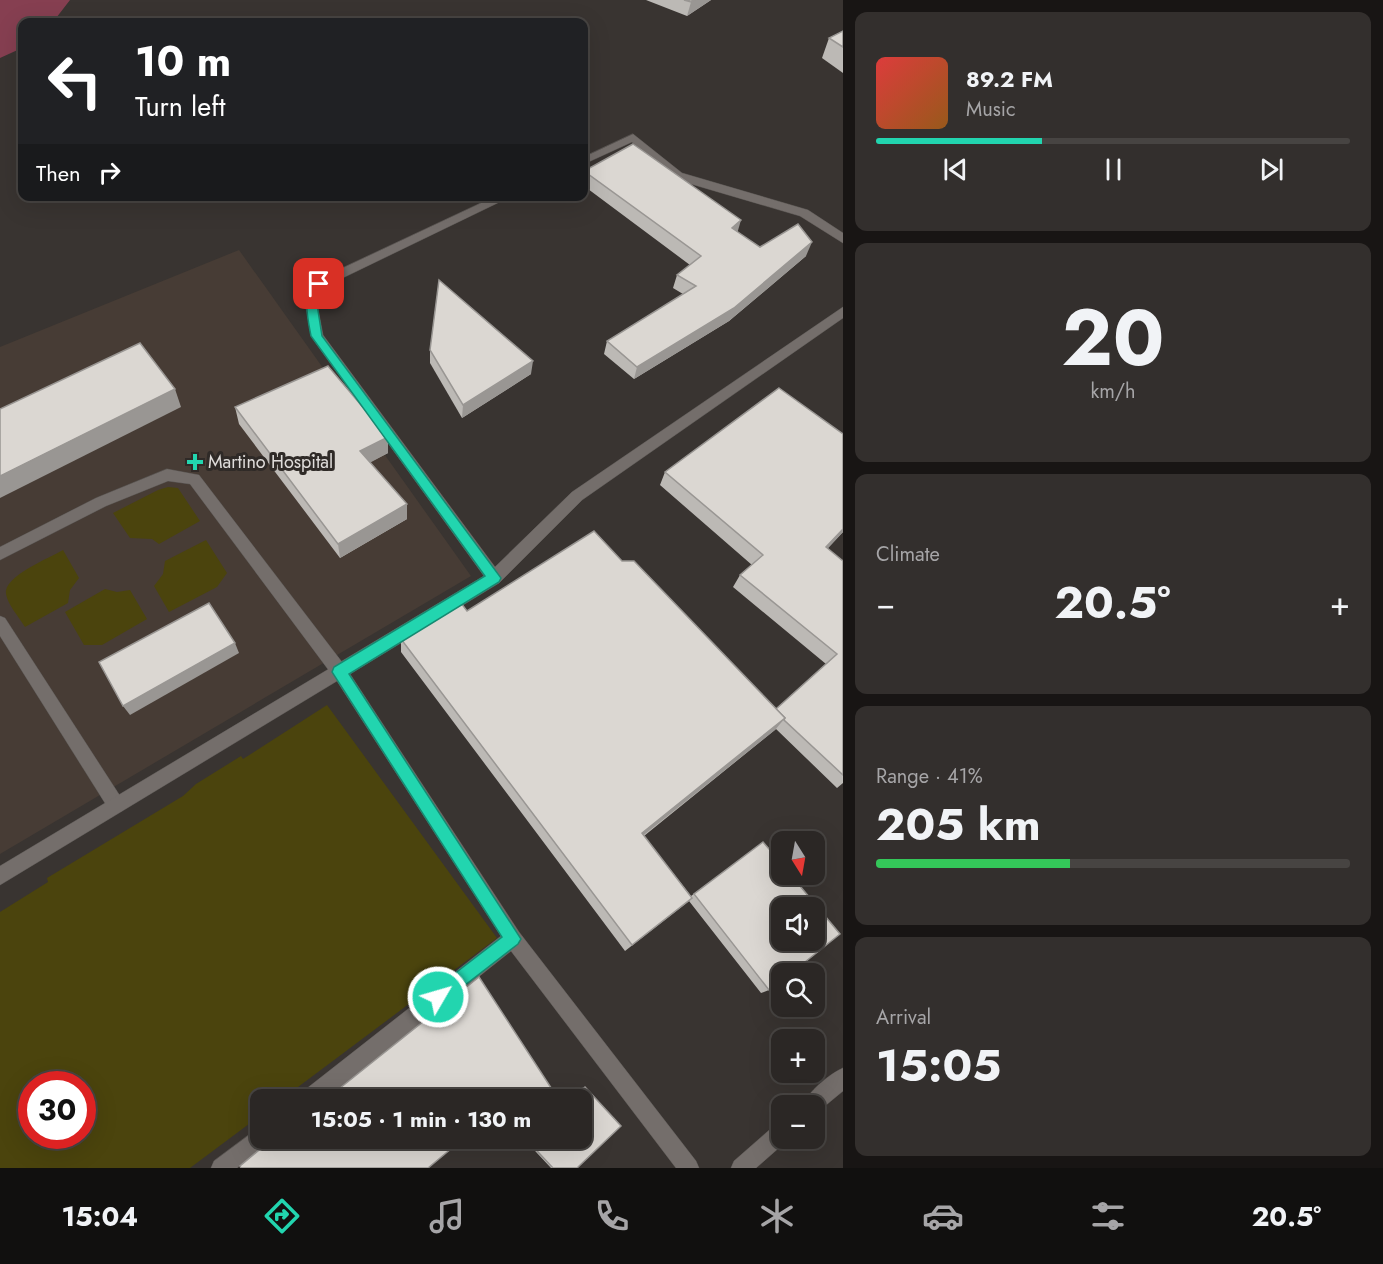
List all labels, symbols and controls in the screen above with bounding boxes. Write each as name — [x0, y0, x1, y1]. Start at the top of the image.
text: 10 m — [135, 31, 231, 92]
icon: left — [36, 42, 114, 120]
text: 89.2 FM — [966, 63, 1053, 95]
text: Turn left — [135, 87, 225, 126]
text: Music — [966, 95, 1016, 124]
icon: previous — [939, 153, 972, 186]
icon: pause — [1097, 153, 1130, 186]
icon: next — [1255, 153, 1288, 186]
icon: right — [93, 156, 126, 189]
text: Then — [36, 157, 81, 189]
pin — [293, 258, 344, 309]
icon: arrive — [302, 267, 335, 300]
text: 20 — [1062, 282, 1164, 394]
text: km/h — [1090, 377, 1136, 406]
place label: Martino Hospital — [208, 449, 333, 475]
marker: Martino Hospital — [186, 453, 204, 471]
text: Climate — [876, 540, 940, 569]
text: 20.5° — [1054, 570, 1171, 635]
text: − — [876, 580, 895, 627]
text: + — [1330, 580, 1350, 627]
text: Range · 41% — [876, 762, 983, 791]
text: 205 km — [876, 792, 1041, 857]
north arrow — [771, 831, 825, 885]
map controls — [771, 831, 825, 1149]
button: sound — [771, 897, 825, 951]
button: search — [771, 963, 825, 1017]
position arrow — [406, 965, 470, 1029]
text: Arrival — [876, 1003, 931, 1032]
button: + — [771, 1029, 825, 1083]
text: 15:05 — [876, 1033, 1001, 1098]
speed limit sign: 30 — [18, 1071, 96, 1149]
button: − — [771, 1095, 825, 1149]
text: 15:05 · 1 min · 130 m — [311, 1103, 531, 1135]
icon: directions — [261, 1195, 303, 1237]
icon: music — [426, 1195, 468, 1237]
icon: phone — [591, 1195, 633, 1237]
icon: climate — [756, 1195, 798, 1237]
icon: car — [922, 1195, 964, 1237]
icon: filters — [1087, 1195, 1129, 1237]
text: 15:04 — [62, 1197, 138, 1236]
text: 20.5° — [1252, 1197, 1321, 1236]

